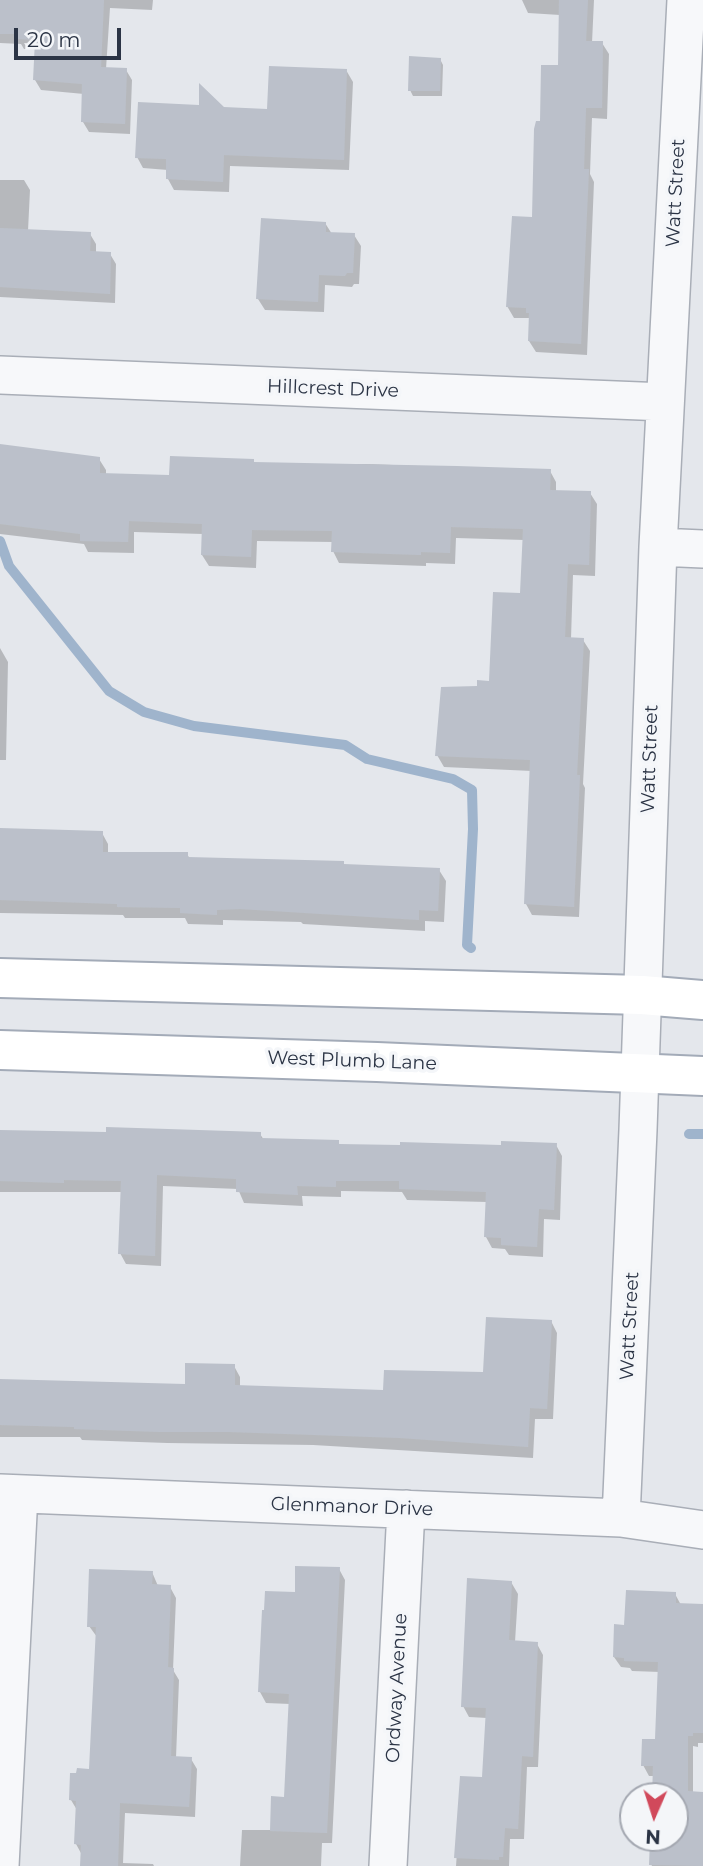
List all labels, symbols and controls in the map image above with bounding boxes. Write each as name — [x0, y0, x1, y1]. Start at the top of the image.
scale bar — [18, 14, 124, 58]
text: 20 m — [27, 27, 81, 52]
street label: Watt Street — [662, 138, 690, 248]
street label: Hillcrest Drive — [267, 375, 399, 403]
street label: Watt Street — [637, 704, 663, 814]
street label: West Plumb Lane — [267, 1047, 437, 1075]
street label: Watt Street — [616, 1271, 644, 1381]
street label: Glenmanor Drive — [270, 1493, 434, 1521]
street label: Ordway Avenue — [382, 1612, 412, 1764]
north arrow — [619, 1782, 689, 1852]
text: N — [645, 1825, 661, 1848]

